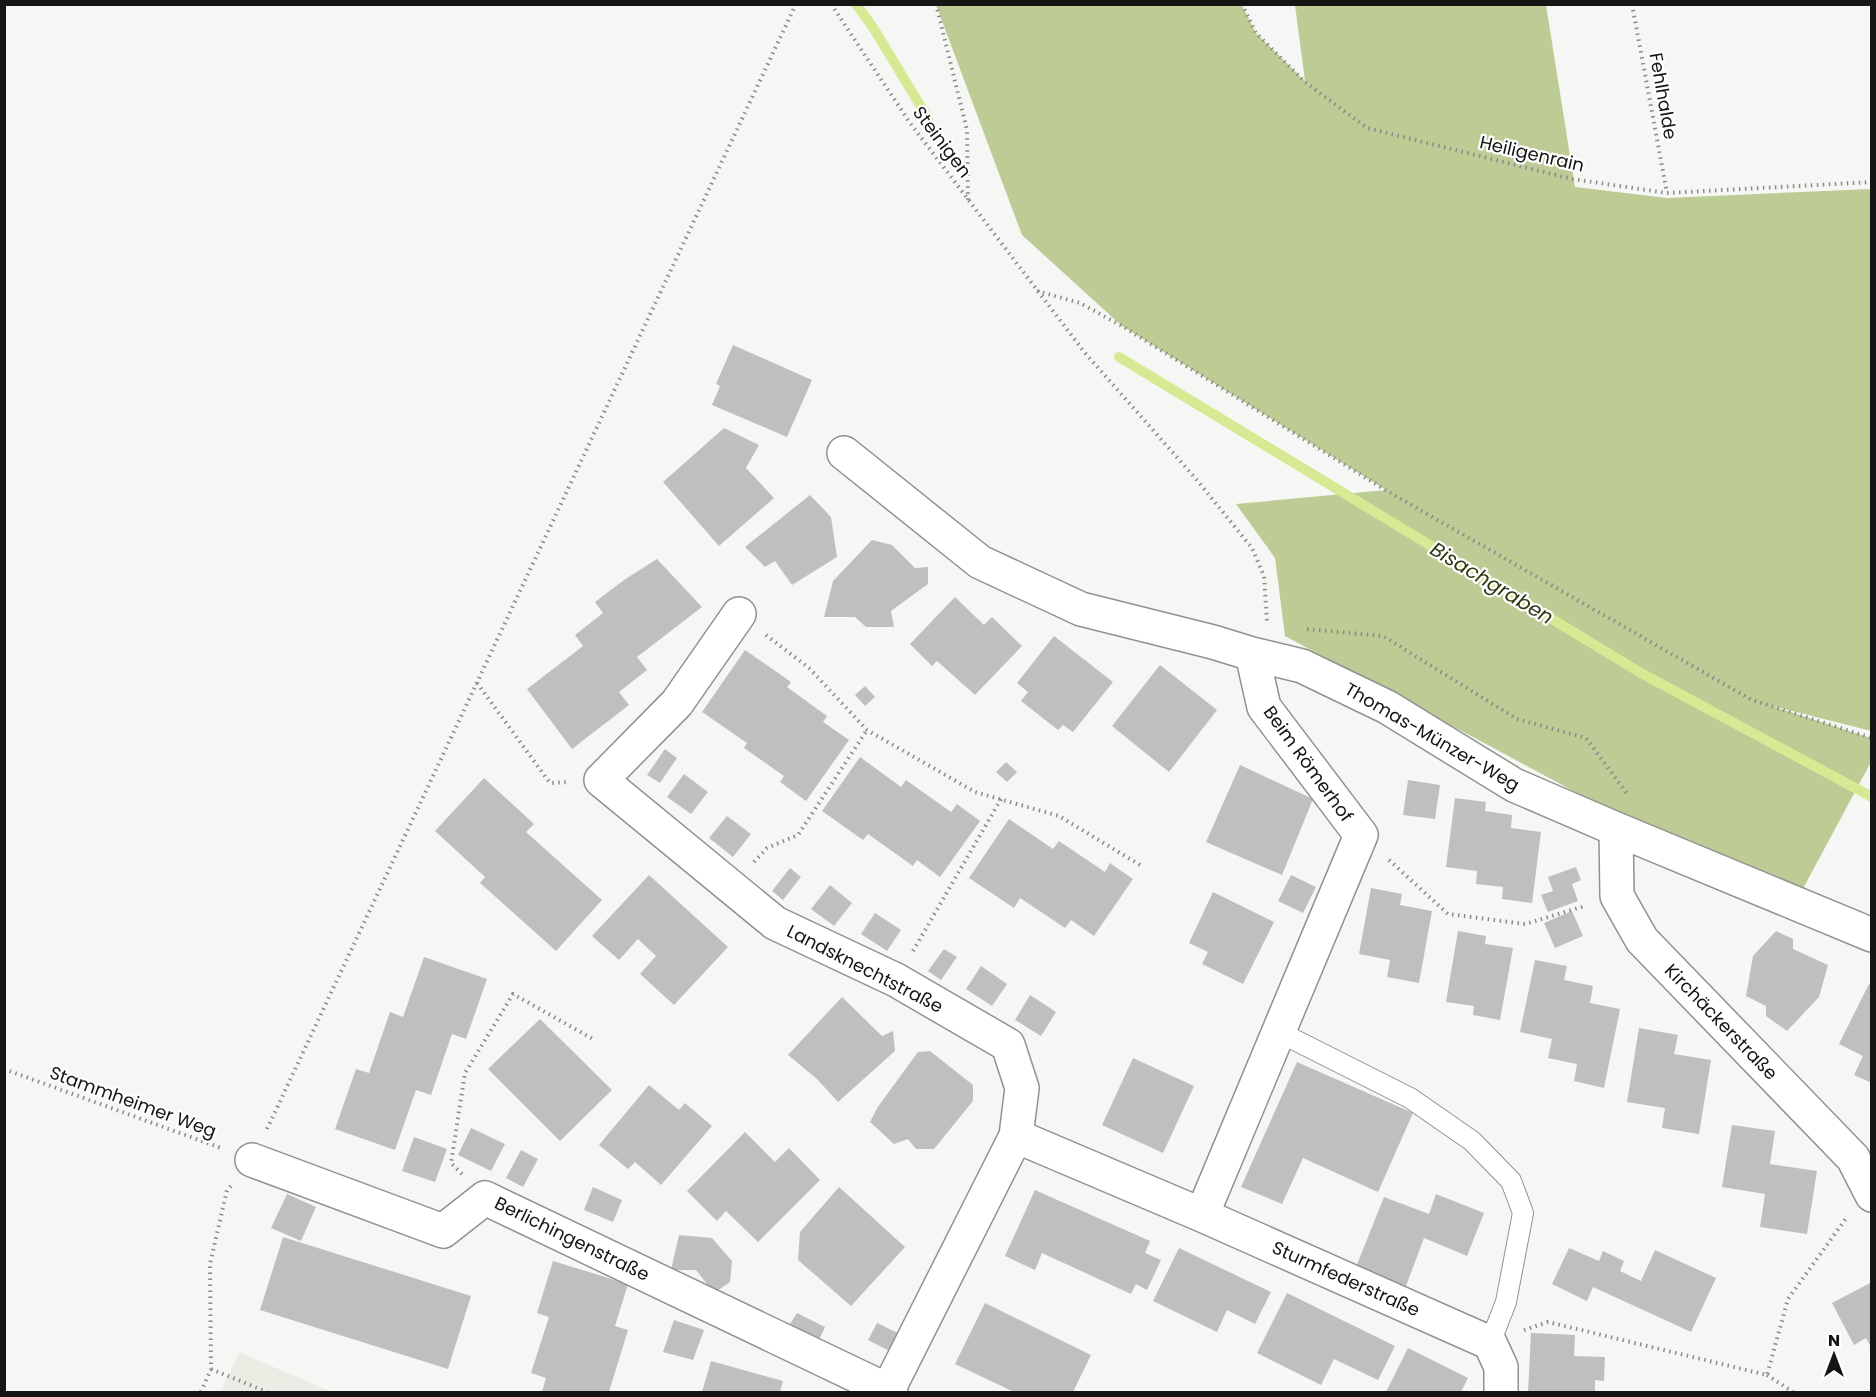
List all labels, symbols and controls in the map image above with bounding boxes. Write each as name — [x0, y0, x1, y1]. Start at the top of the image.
street label: Fehlhalde — [1644, 51, 1683, 141]
street label: Steinigen — [907, 101, 978, 183]
street label: Heiligenrain — [1477, 129, 1587, 178]
water label: Bisachgraben — [1425, 535, 1559, 631]
street label: Thomas-Münzer-Weg — [1340, 676, 1524, 797]
street label: Beim Römerhof — [1258, 701, 1359, 827]
street label: Landsknechtstraße — [783, 918, 948, 1019]
street label: Kirchäckerstraße — [1659, 958, 1783, 1085]
street label: Stammheimer Weg — [46, 1060, 220, 1143]
street label: Berlichingenstraße — [491, 1190, 654, 1287]
street label: Sturmfederstraße — [1268, 1235, 1424, 1322]
north arrow — [1804, 1325, 1864, 1385]
text: N — [1828, 1329, 1840, 1352]

